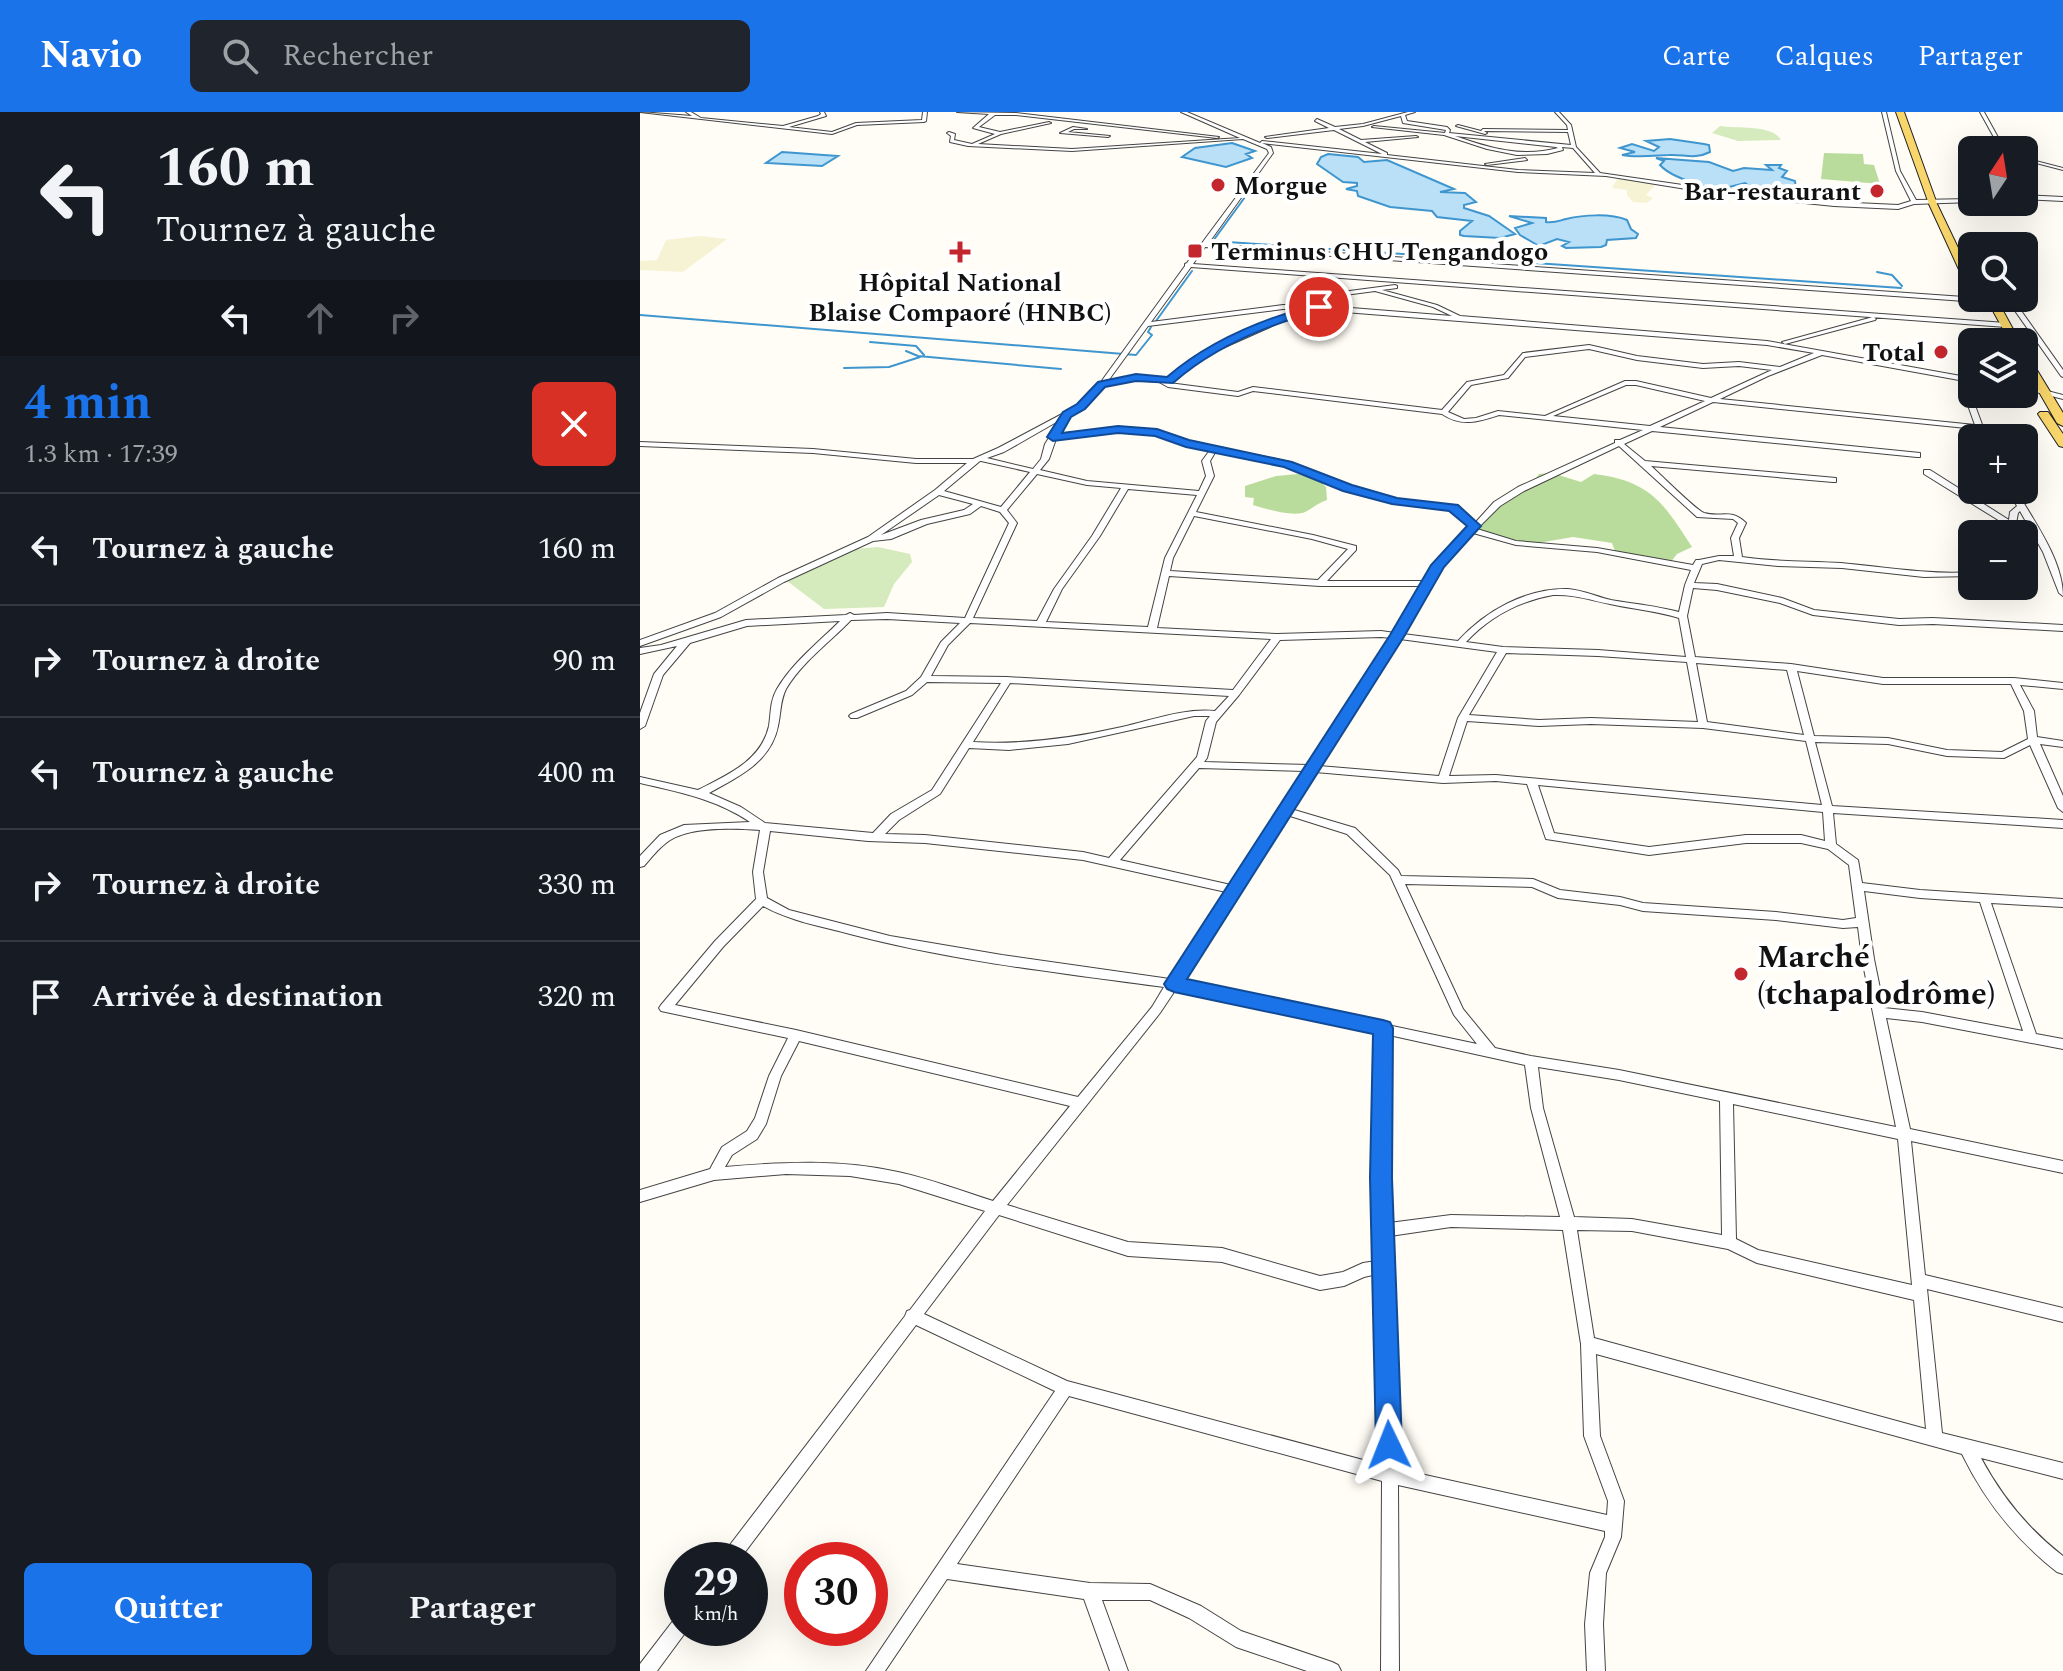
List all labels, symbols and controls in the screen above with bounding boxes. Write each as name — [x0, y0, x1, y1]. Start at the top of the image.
search box — [190, 20, 750, 92]
text: Navio — [40, 27, 142, 85]
text: Rechercher — [282, 33, 433, 79]
icon: search — [218, 34, 262, 78]
text: Carte — [1662, 35, 1731, 78]
text: Calques — [1775, 35, 1874, 78]
text: Partager — [1918, 35, 2023, 78]
text: 160 m — [156, 126, 315, 211]
north arrow — [1958, 136, 2038, 216]
map controls — [1958, 136, 2038, 600]
icon: left — [24, 144, 128, 248]
place label: Morgue — [1234, 166, 1327, 206]
place label: Bar-restaurant — [1683, 172, 1861, 212]
marker: Morgue — [1209, 176, 1227, 194]
marker: Bar-restaurant — [1868, 182, 1886, 200]
text: Tournez à gauche — [156, 203, 436, 258]
place label: Terminus CHU Tengandogo — [1211, 232, 1548, 272]
button: search — [1958, 232, 2038, 312]
marker: Hôpital National Blaise Compaoré (HNBC) — [949, 241, 971, 263]
marker: Terminus CHU Tengandogo — [1186, 242, 1204, 260]
place label: Hôpital National Blaise Compaoré (HNBC) — [809, 263, 1111, 333]
pin — [1285, 273, 1353, 341]
icon: arrive — [1297, 285, 1341, 329]
icon: left — [214, 296, 258, 340]
icon: ahead — [298, 296, 342, 340]
icon: right — [382, 296, 426, 340]
button: layers — [1958, 328, 2038, 408]
place label: Total — [1862, 333, 1925, 373]
marker: Total — [1932, 343, 1950, 361]
text: 4 min — [24, 367, 152, 440]
button: close — [532, 382, 616, 466]
button: + — [1958, 424, 2038, 504]
text: 1.3 km · 17:39 — [24, 434, 178, 474]
button: − — [1958, 520, 2038, 600]
text: Tournez à gauche — [92, 526, 334, 572]
text: 160 m — [538, 526, 616, 572]
icon: left — [24, 527, 68, 571]
text: Tournez à droite — [92, 638, 320, 684]
text: 90 m — [553, 638, 616, 684]
icon: right — [24, 639, 68, 683]
text: Tournez à gauche — [92, 750, 334, 796]
text: 400 m — [538, 750, 616, 796]
icon: left — [24, 751, 68, 795]
text: Tournez à droite — [92, 862, 320, 908]
text: 330 m — [538, 862, 616, 908]
icon: right — [24, 863, 68, 907]
place label: Marché (tchapalodrôme) — [1757, 933, 1995, 1019]
marker: Marché (tchapalodrôme) — [1732, 965, 1750, 983]
text: Arrivée à destination — [92, 974, 383, 1020]
text: 320 m — [538, 974, 616, 1020]
icon: arrive — [24, 975, 68, 1019]
position arrow — [1347, 1403, 1431, 1487]
speed limit sign: 30 — [784, 1542, 888, 1646]
text: 29 — [694, 1553, 738, 1614]
button: Quitter — [24, 1563, 312, 1655]
button: Partager — [328, 1563, 616, 1655]
text: km/h — [694, 1599, 739, 1629]

